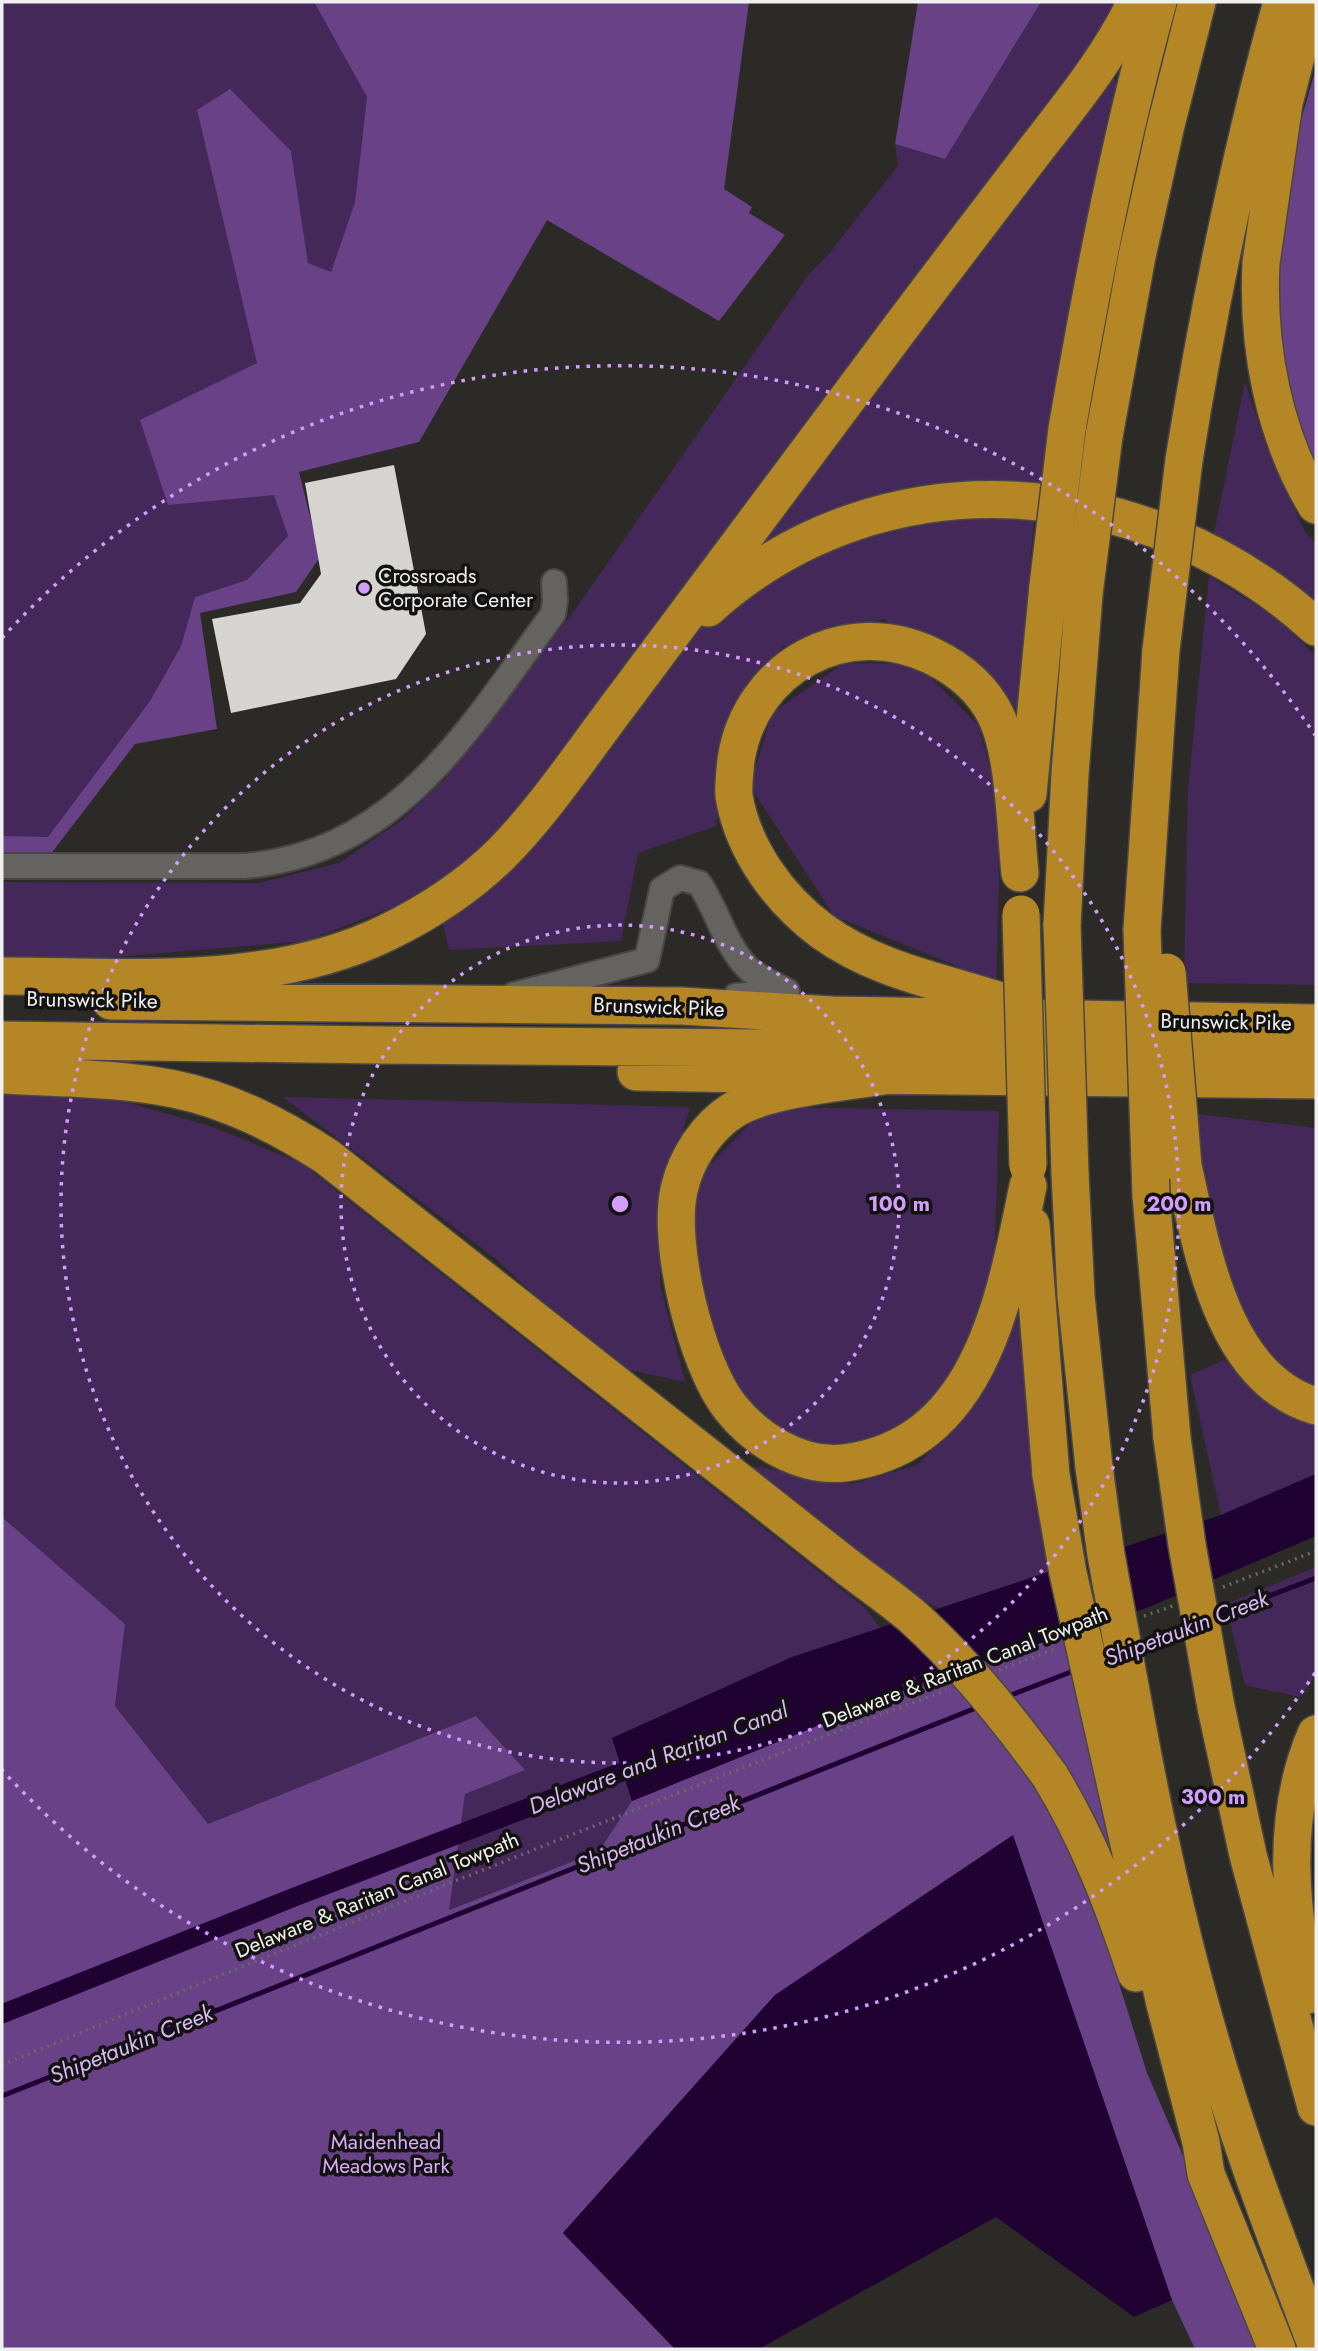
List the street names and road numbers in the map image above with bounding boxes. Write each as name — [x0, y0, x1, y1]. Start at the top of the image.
street label: Brunswick Pike — [26, 984, 158, 1016]
street label: Brunswick Pike — [593, 990, 725, 1024]
street label: Brunswick Pike — [1160, 1006, 1292, 1038]
street label: Delaware & Raritan Canal Towpath — [818, 1599, 1112, 1735]
street label: Delaware & Raritan Canal Towpath — [231, 1824, 523, 1966]

